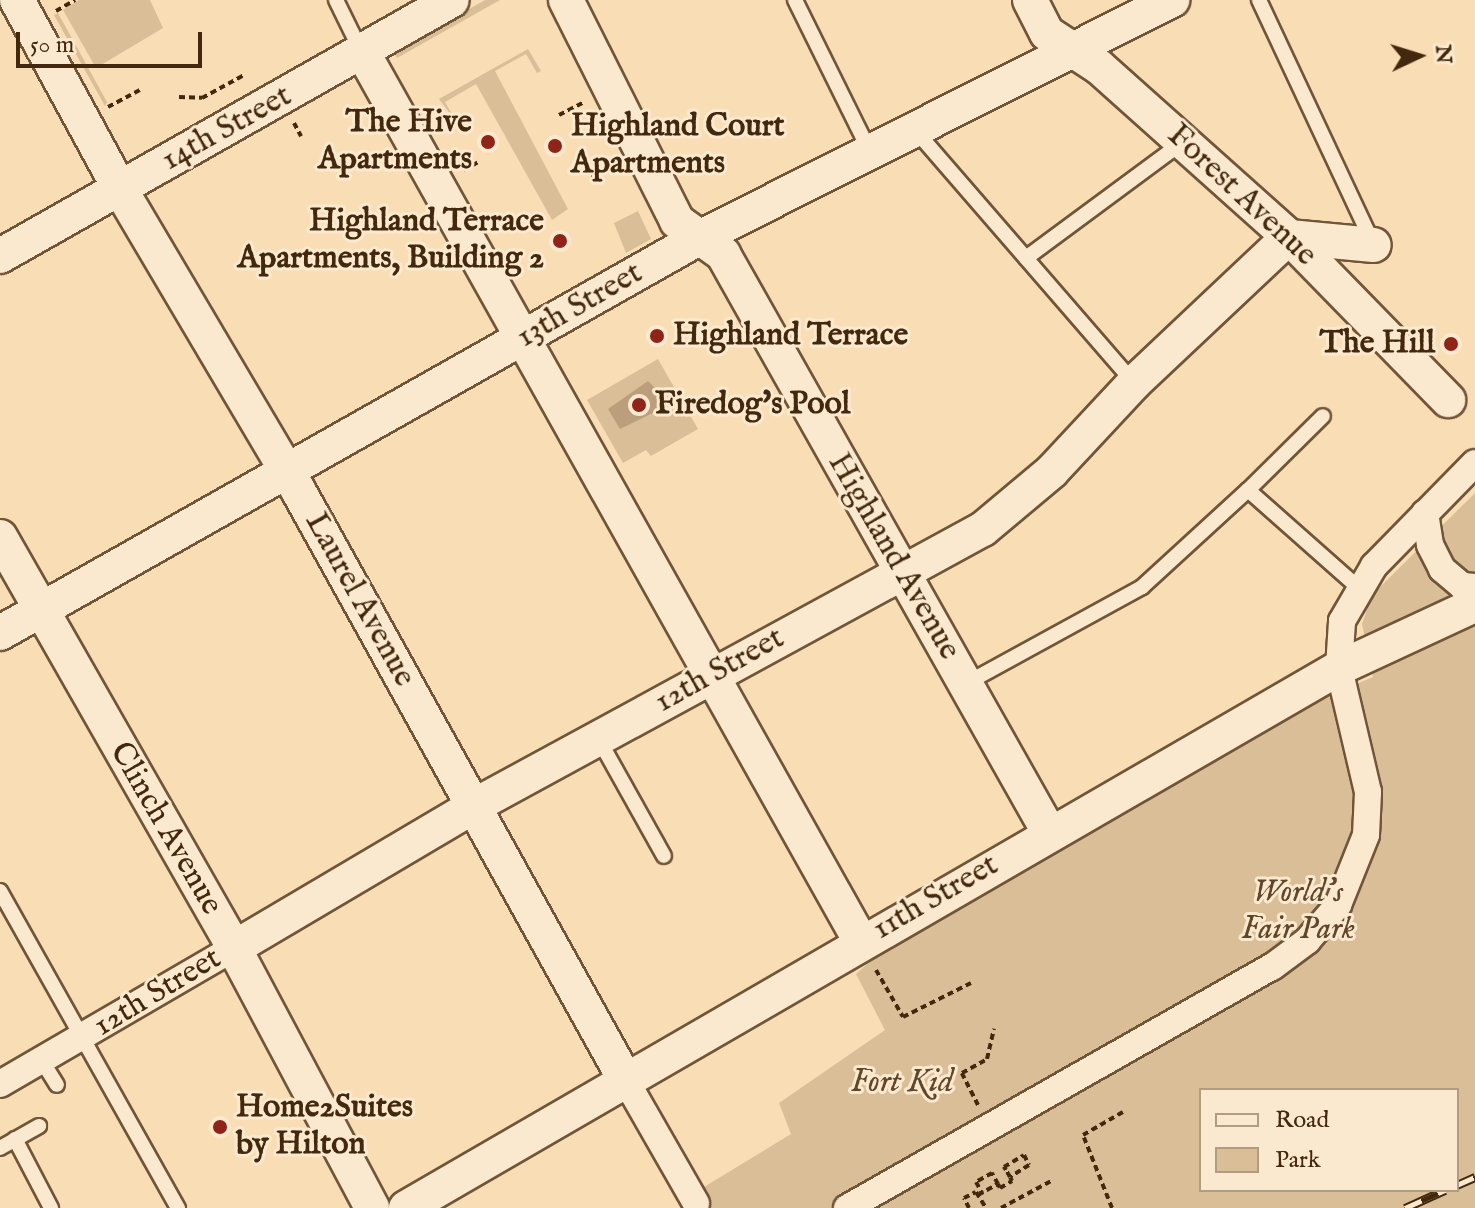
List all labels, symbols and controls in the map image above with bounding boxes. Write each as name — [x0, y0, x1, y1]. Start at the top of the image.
scale bar — [20, 16, 206, 66]
north arrow — [1379, 16, 1459, 96]
text: 50 m — [30, 30, 74, 61]
text: N — [1428, 44, 1458, 65]
street label: 14th Street — [156, 78, 298, 180]
place label: The Hive Apartments — [318, 105, 472, 180]
place label: Highland Court Apartments — [571, 109, 784, 184]
street label: Forest Avenue — [1158, 117, 1324, 275]
marker: The Hive Apartments — [479, 133, 497, 151]
marker: Highland Court Apartments — [546, 137, 564, 155]
place label: Highland Terrace Apartments, Building 2 — [237, 204, 544, 279]
marker: Highland Terrace Apartments, Building 2 — [551, 232, 569, 250]
street label: 13th Street — [510, 255, 650, 357]
place label: Highland Terrace — [673, 317, 908, 355]
place label: The Hill — [1319, 325, 1435, 363]
marker: Highland Terrace — [648, 327, 666, 345]
marker: The Hill — [1442, 335, 1460, 353]
place label: Firedog's Pool — [655, 386, 850, 424]
marker: Firedog's Pool — [630, 396, 648, 414]
street label: Highland Avenue — [818, 447, 968, 667]
street label: Laurel Avenue — [295, 506, 423, 694]
street label: 12th Street — [649, 620, 791, 722]
street label: Clinch Avenue — [100, 736, 230, 922]
street label: 11th Street — [866, 847, 1006, 949]
park label: World's Fair Park — [1241, 875, 1355, 950]
street label: 12th Street — [87, 940, 229, 1046]
park label: Fort Kid — [851, 1064, 953, 1102]
legend — [1199, 1088, 1459, 1192]
place label: Home2Suites by Hilton — [236, 1090, 413, 1165]
text: Road — [1275, 1105, 1329, 1136]
marker: Home2Suites by Hilton — [211, 1118, 229, 1136]
text: Park — [1275, 1145, 1321, 1176]

